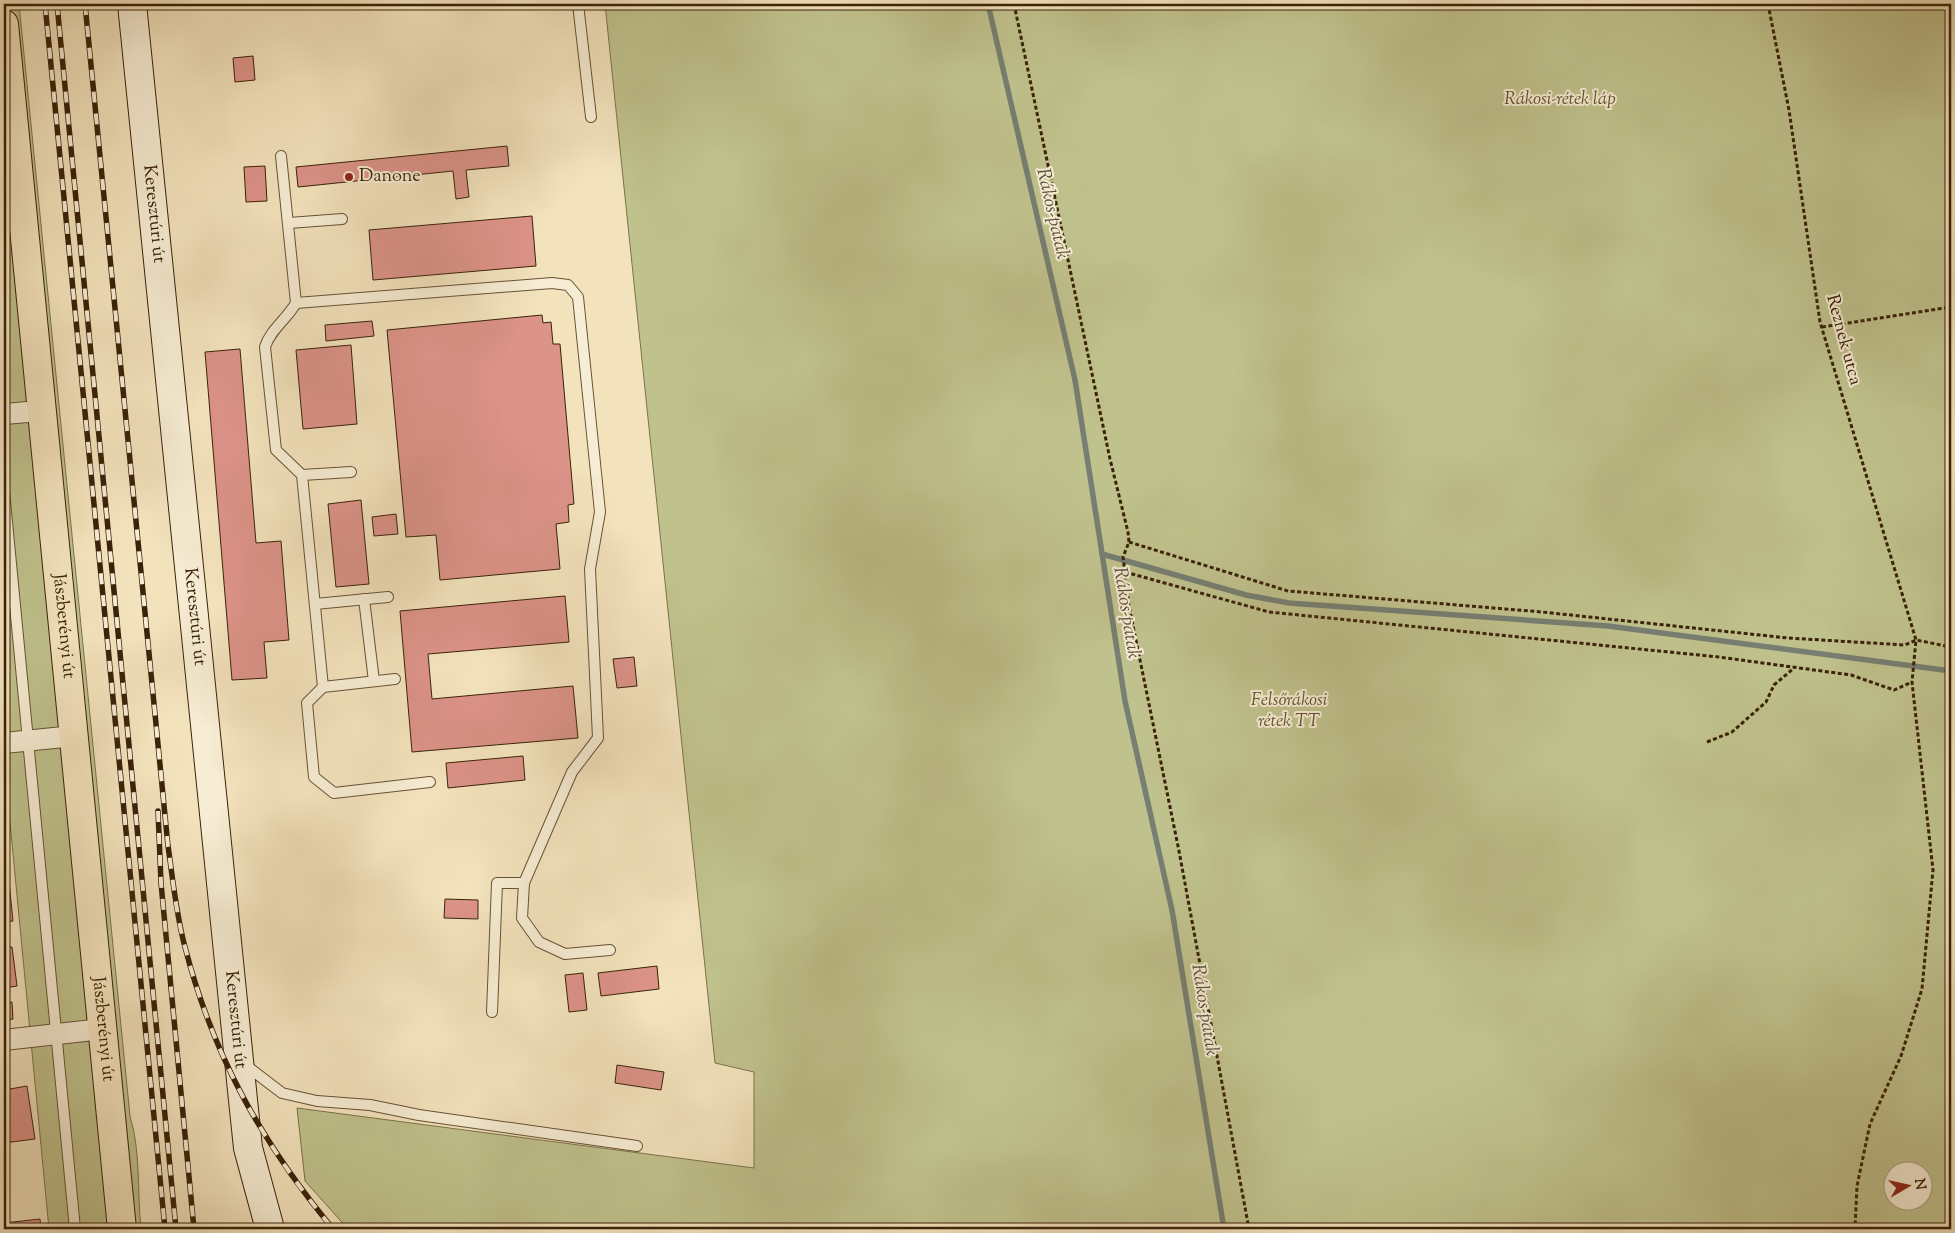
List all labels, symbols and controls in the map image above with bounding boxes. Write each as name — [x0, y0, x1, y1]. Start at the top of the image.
park label: Rákosi-rétek láp — [1504, 87, 1616, 113]
street label: Keresztúri út — [135, 164, 171, 264]
place label: Danone — [359, 164, 421, 190]
water label: Rákos-patak — [1028, 166, 1076, 263]
marker: Danone — [343, 171, 355, 183]
street label: Reznek utca — [1818, 292, 1868, 388]
water label: Rákos-patak — [1105, 565, 1147, 661]
street label: Keresztúri út — [176, 567, 212, 667]
street label: Jászberényi út — [45, 571, 81, 680]
park label: Felsőrákosi rétek TT — [1251, 688, 1327, 735]
water label: Rákos-patak — [1183, 962, 1225, 1058]
street label: Keresztúri út — [217, 970, 253, 1070]
street label: Jászberényi út — [84, 975, 120, 1083]
north arrow — [1882, 1160, 1932, 1210]
text: N — [1908, 1177, 1930, 1191]

